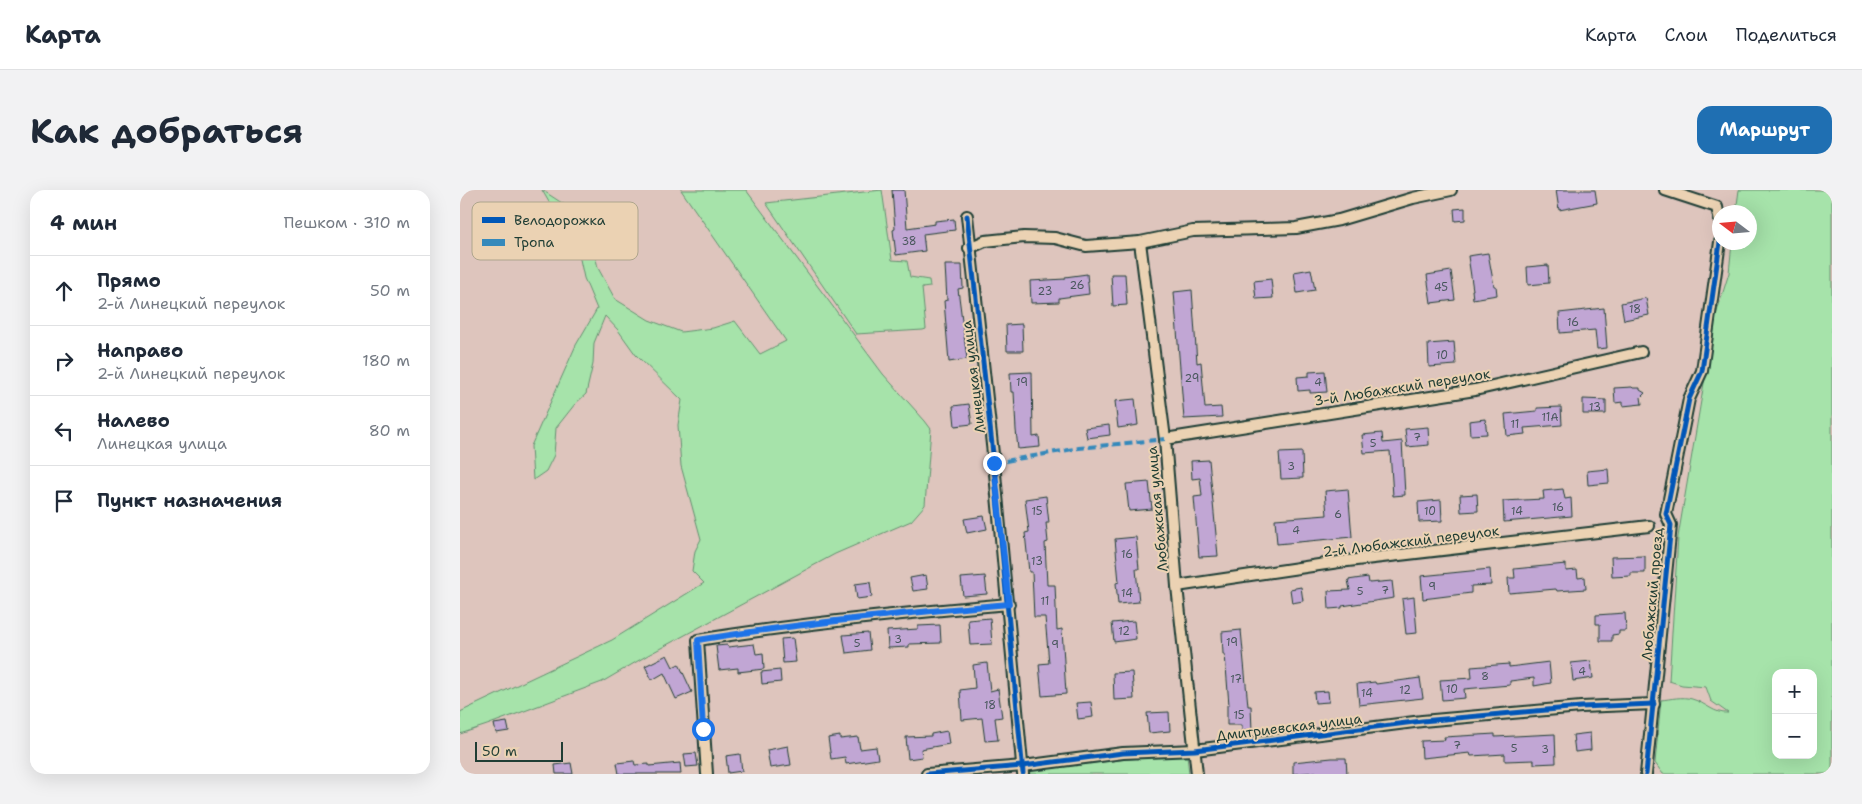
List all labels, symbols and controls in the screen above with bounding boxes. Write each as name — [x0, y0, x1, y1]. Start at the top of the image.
text: Карта — [25, 19, 101, 51]
text: Карта — [1585, 23, 1636, 47]
text: Слои — [1664, 23, 1708, 47]
text: Поделиться — [1736, 23, 1837, 47]
button: Маршрут — [1697, 106, 1832, 154]
text: Как добраться — [30, 107, 303, 154]
legend — [472, 202, 638, 260]
north arrow — [1712, 205, 1757, 250]
text: 4 мин — [50, 209, 117, 237]
text: Велодорожка — [514, 211, 606, 229]
text: Пешком · 310 m — [284, 212, 410, 233]
text: Тропа — [514, 233, 555, 251]
house number: 38 — [901, 234, 917, 249]
text: Прямо — [97, 268, 161, 293]
icon: ahead — [50, 277, 78, 305]
house number: 26 — [1070, 278, 1084, 293]
text: 50 m — [370, 280, 410, 301]
house number: 45 — [1434, 280, 1448, 295]
house number: 23 — [1038, 284, 1052, 299]
text: 2-й Линецкий переулок — [97, 293, 285, 314]
house number: 18 — [1629, 302, 1641, 317]
house number: 16 — [1567, 315, 1579, 330]
street label: Линецкая улица — [957, 319, 989, 434]
text: Направо — [97, 338, 183, 363]
icon: right — [50, 347, 78, 375]
house number: 10 — [1436, 348, 1448, 363]
text: 180 m — [362, 350, 410, 371]
text: 2-й Линецкий переулок — [97, 363, 285, 384]
street label: 3-й Любажский переулок — [1313, 364, 1492, 410]
house number: 29 — [1185, 371, 1199, 386]
house number: 19 — [1016, 375, 1028, 390]
house number: 4 — [1314, 375, 1322, 390]
house number: 13 — [1589, 400, 1601, 415]
text: Налево — [97, 408, 170, 433]
house number: 11А — [1542, 410, 1558, 425]
icon: left — [50, 417, 78, 445]
house number: 11 — [1511, 417, 1519, 432]
text: 80 m — [369, 420, 410, 441]
house number: 7 — [1413, 430, 1421, 445]
text: Линецкая улица — [97, 433, 227, 454]
house number: 5 — [1370, 436, 1377, 451]
street label: Любажская улица — [1143, 445, 1171, 573]
route end — [983, 452, 1006, 475]
house number: 3 — [1287, 459, 1295, 474]
icon: arrive — [50, 487, 78, 515]
text: Пункт назначения — [97, 488, 282, 513]
house number: 16 — [1552, 500, 1564, 515]
house number: 15 — [1031, 504, 1043, 519]
house number: 10 — [1424, 504, 1436, 519]
house number: 14 — [1511, 504, 1523, 519]
house number: 6 — [1334, 507, 1342, 522]
street label: 2-й Любажский переулок — [1322, 521, 1501, 561]
house number: 4 — [1292, 523, 1300, 538]
street label: Любажский проезд — [1637, 526, 1667, 661]
house number: 16 — [1121, 547, 1133, 562]
house number: 13 — [1031, 554, 1043, 569]
house number: 9 — [1428, 579, 1436, 594]
house number: 7 — [1381, 583, 1389, 598]
house number: 5 — [1357, 584, 1364, 599]
house number: 14 — [1121, 586, 1133, 601]
house number: 11 — [1041, 594, 1049, 609]
house number: 12 — [1118, 624, 1130, 639]
house number: 3 — [894, 632, 902, 647]
house number: 19 — [1226, 635, 1238, 650]
house number: 5 — [854, 636, 861, 651]
house number: 9 — [1051, 637, 1059, 652]
house number: 4 — [1578, 664, 1586, 679]
house number: 8 — [1481, 669, 1489, 684]
map controls — [1772, 669, 1817, 759]
button: + — [1772, 669, 1817, 714]
house number: 17 — [1230, 672, 1242, 687]
house number: 10 — [1446, 682, 1458, 697]
house number: 12 — [1399, 683, 1411, 698]
house number: 14 — [1361, 686, 1373, 701]
house number: 18 — [984, 698, 996, 713]
house number: 15 — [1233, 708, 1245, 723]
street label: Дмитриевская улица — [1215, 709, 1363, 745]
button: − — [1772, 714, 1817, 759]
route start — [692, 718, 715, 741]
house number: 7 — [1453, 738, 1461, 753]
scale bar — [475, 739, 562, 762]
house number: 5 — [1511, 741, 1518, 756]
text: 50 m — [482, 742, 517, 760]
house number: 3 — [1541, 742, 1549, 757]

